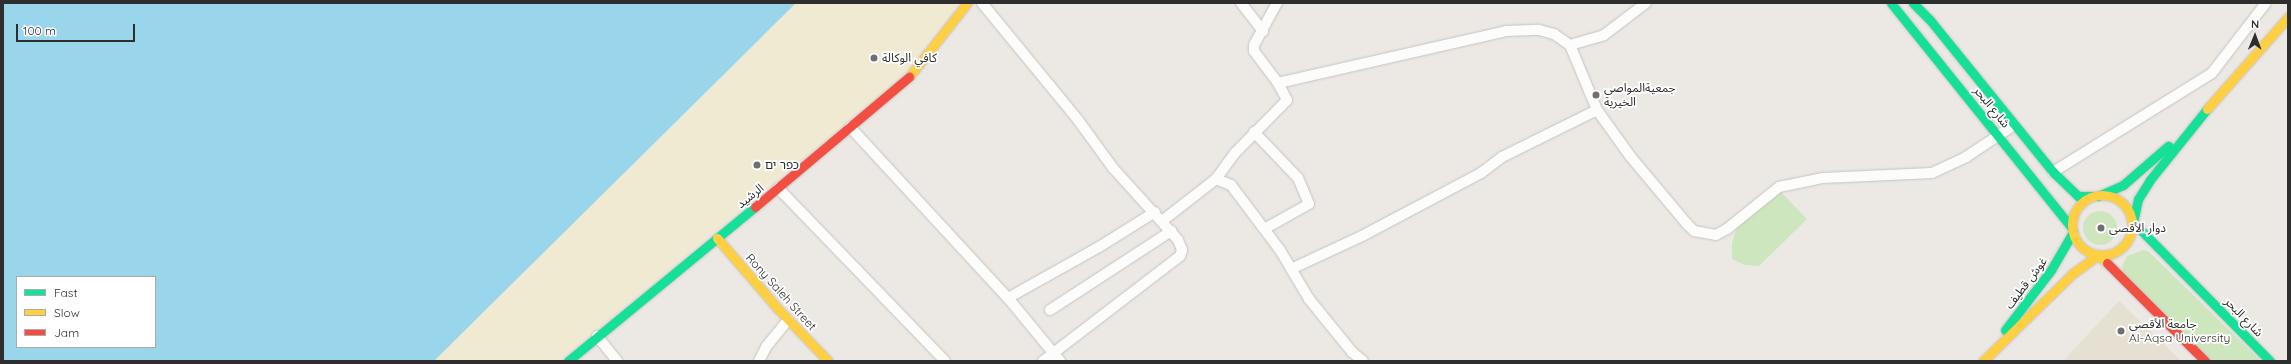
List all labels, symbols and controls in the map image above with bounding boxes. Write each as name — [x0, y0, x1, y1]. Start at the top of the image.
scale bar — [18, 16, 137, 42]
north arrow — [2235, 16, 2275, 56]
text: N — [2251, 17, 2259, 31]
text: 100 m — [23, 23, 56, 38]
place label: كافي الوكالة — [882, 51, 937, 65]
marker: كافي الوكالة — [869, 53, 879, 63]
place label: جمعيةالمواصي الخيرية — [1604, 81, 1676, 109]
street label: شارع البحر — [1971, 83, 2013, 131]
marker: جمعيةالمواصي الخيرية — [1591, 90, 1601, 100]
place label: כפר ים — [765, 158, 799, 172]
marker: כפר ים — [752, 160, 762, 170]
street label: الرشيد — [734, 181, 766, 211]
place label: دوار الأقصى — [2109, 221, 2166, 235]
marker: دوار الأقصى — [2096, 223, 2106, 233]
street label: Rony Saleh Street — [743, 251, 819, 333]
street label: غوش قطيف — [2002, 254, 2050, 312]
legend — [16, 276, 156, 348]
text: Fast — [54, 285, 78, 300]
street label: شارع البحر — [2222, 294, 2266, 340]
text: Slow — [54, 305, 80, 320]
place label: جامعة الأقصى Al-Aqsa University — [2129, 317, 2230, 345]
text: Jam — [54, 325, 79, 340]
marker: جامعة الأقصى Al-Aqsa University — [2116, 326, 2126, 336]

